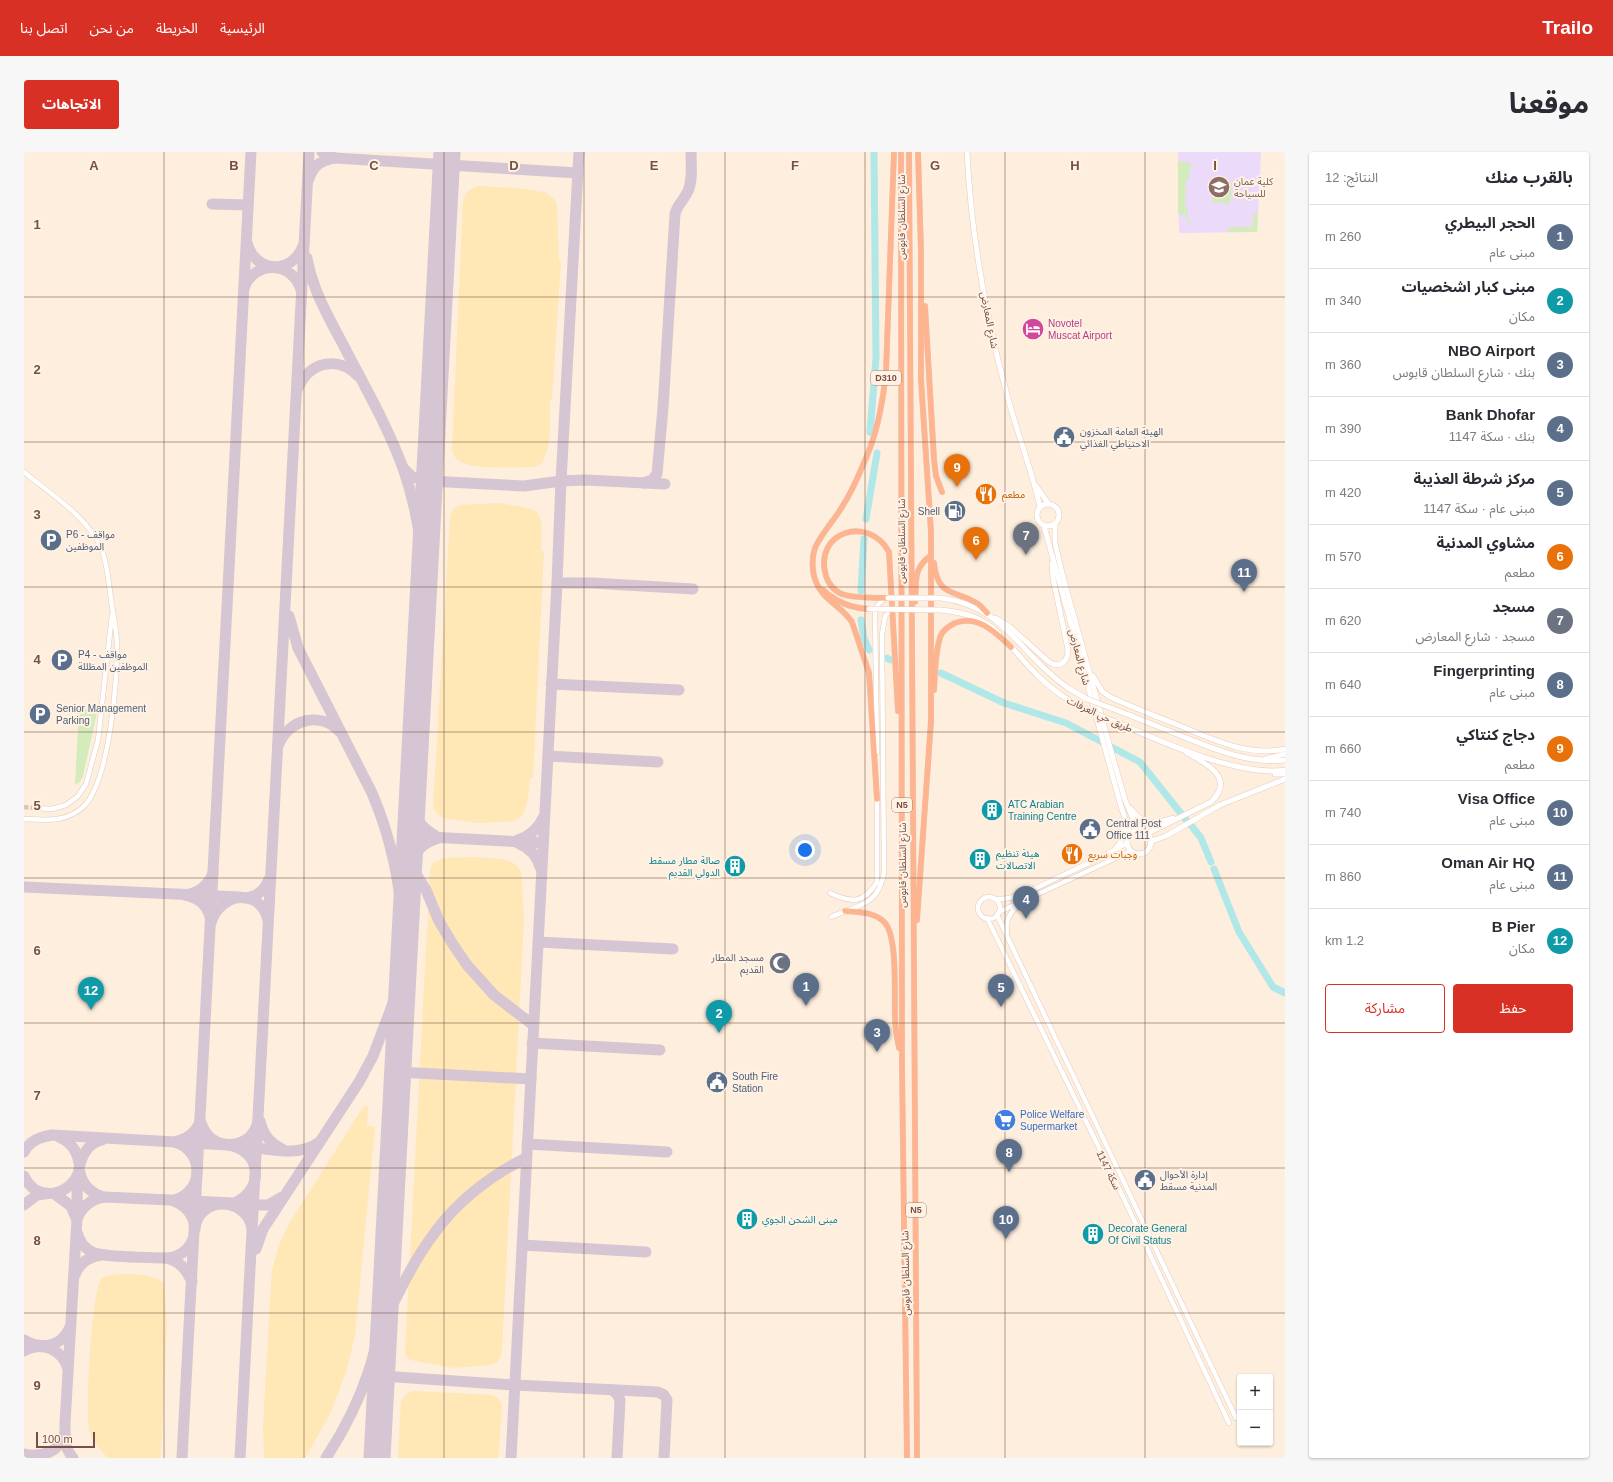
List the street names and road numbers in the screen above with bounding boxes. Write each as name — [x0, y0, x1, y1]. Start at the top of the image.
street label: شارع السلطان قابوس — [896, 174, 909, 260]
street label: شارع المعارض — [977, 291, 1000, 350]
road number: D310 — [871, 371, 901, 385]
street label: شارع السلطان قابوس — [896, 498, 909, 584]
street label: شارع المعارض — [1065, 628, 1092, 687]
street label: طريق حي العرفات — [1064, 694, 1135, 737]
road number: N5 — [892, 798, 912, 812]
street label: شارع السلطان قابوس — [897, 822, 910, 908]
street label: سكة 1147 — [1094, 1149, 1123, 1192]
road number: N5 — [906, 1203, 926, 1217]
street label: شارع السلطان قابوس — [899, 1230, 914, 1316]

